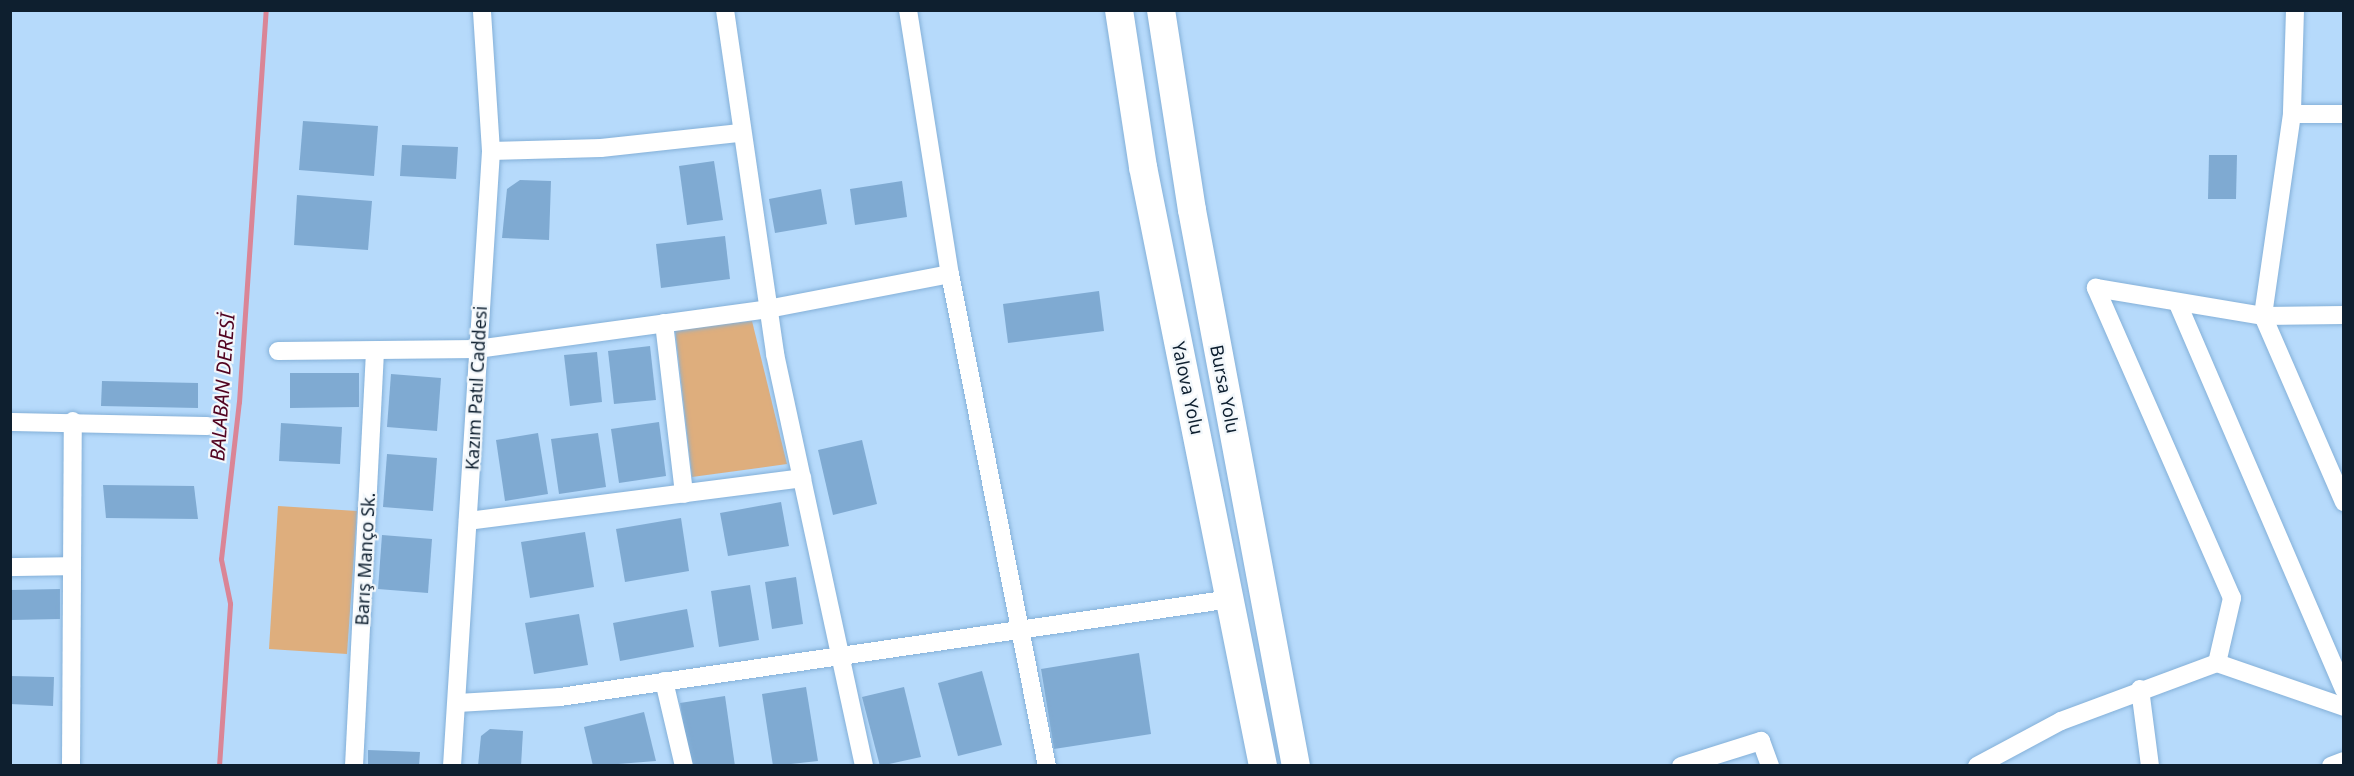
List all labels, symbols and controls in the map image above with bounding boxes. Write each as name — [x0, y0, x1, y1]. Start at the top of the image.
street label: Kazım Patıl Caddesi — [461, 305, 491, 471]
water label: BALABAN DERESİ — [205, 312, 239, 462]
street label: Yalova Yolu — [1168, 340, 1208, 436]
street label: Bursa Yolu — [1206, 343, 1244, 435]
street label: Barış Manço Sk. — [351, 492, 379, 626]

